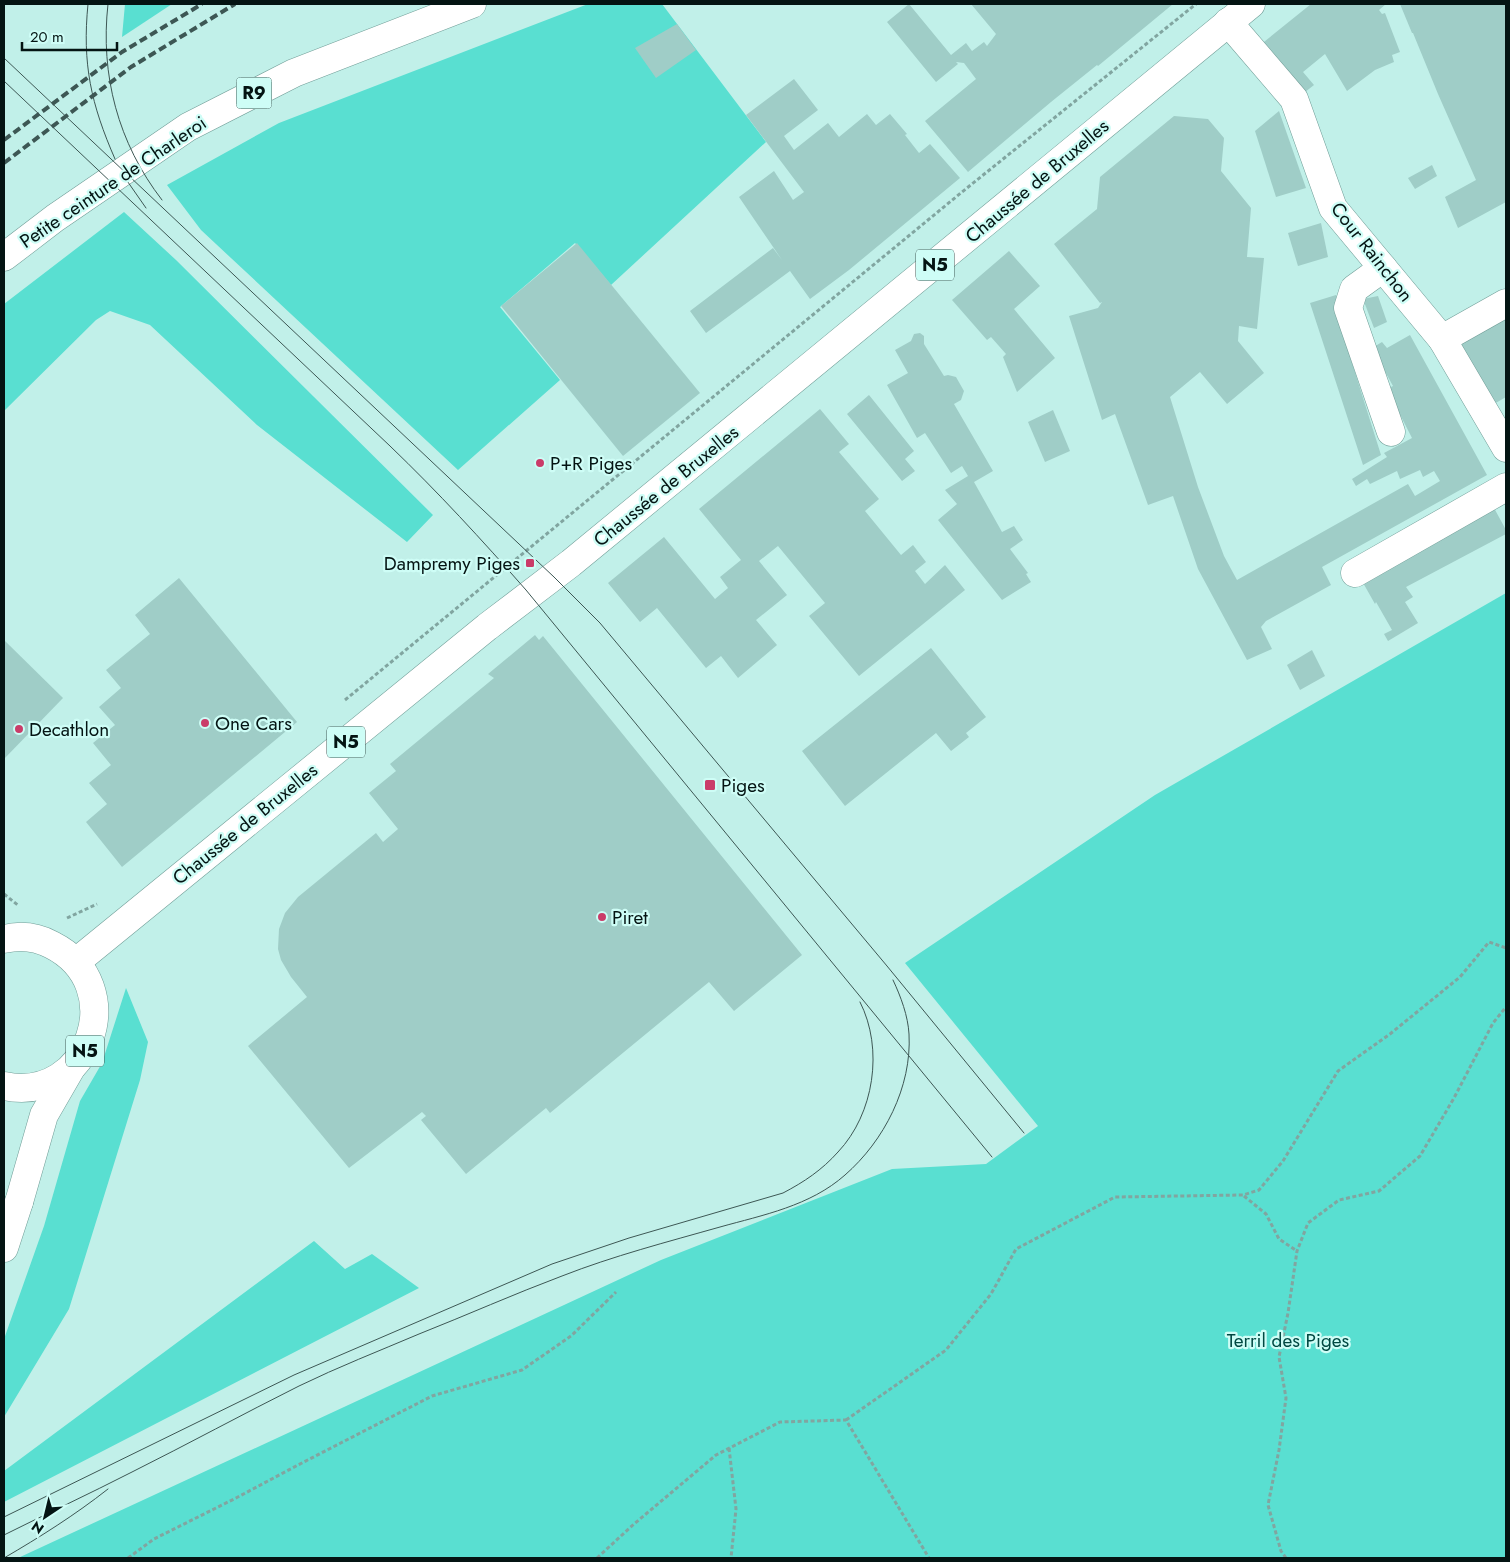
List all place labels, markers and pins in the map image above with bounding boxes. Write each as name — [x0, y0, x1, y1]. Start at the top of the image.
place label: P+R Piges — [550, 450, 632, 477]
marker: P+R Piges — [534, 457, 546, 469]
place label: Dampremy Piges — [384, 550, 520, 577]
marker: Dampremy Piges — [524, 557, 536, 569]
place label: One Cars — [215, 710, 292, 737]
place label: Decathlon — [29, 716, 109, 743]
marker: One Cars — [199, 717, 211, 729]
marker: Decathlon — [13, 723, 25, 735]
place label: Piges — [721, 772, 765, 799]
marker: Piges — [703, 778, 717, 792]
place label: Piret — [612, 904, 648, 931]
marker: Piret — [596, 911, 608, 923]

